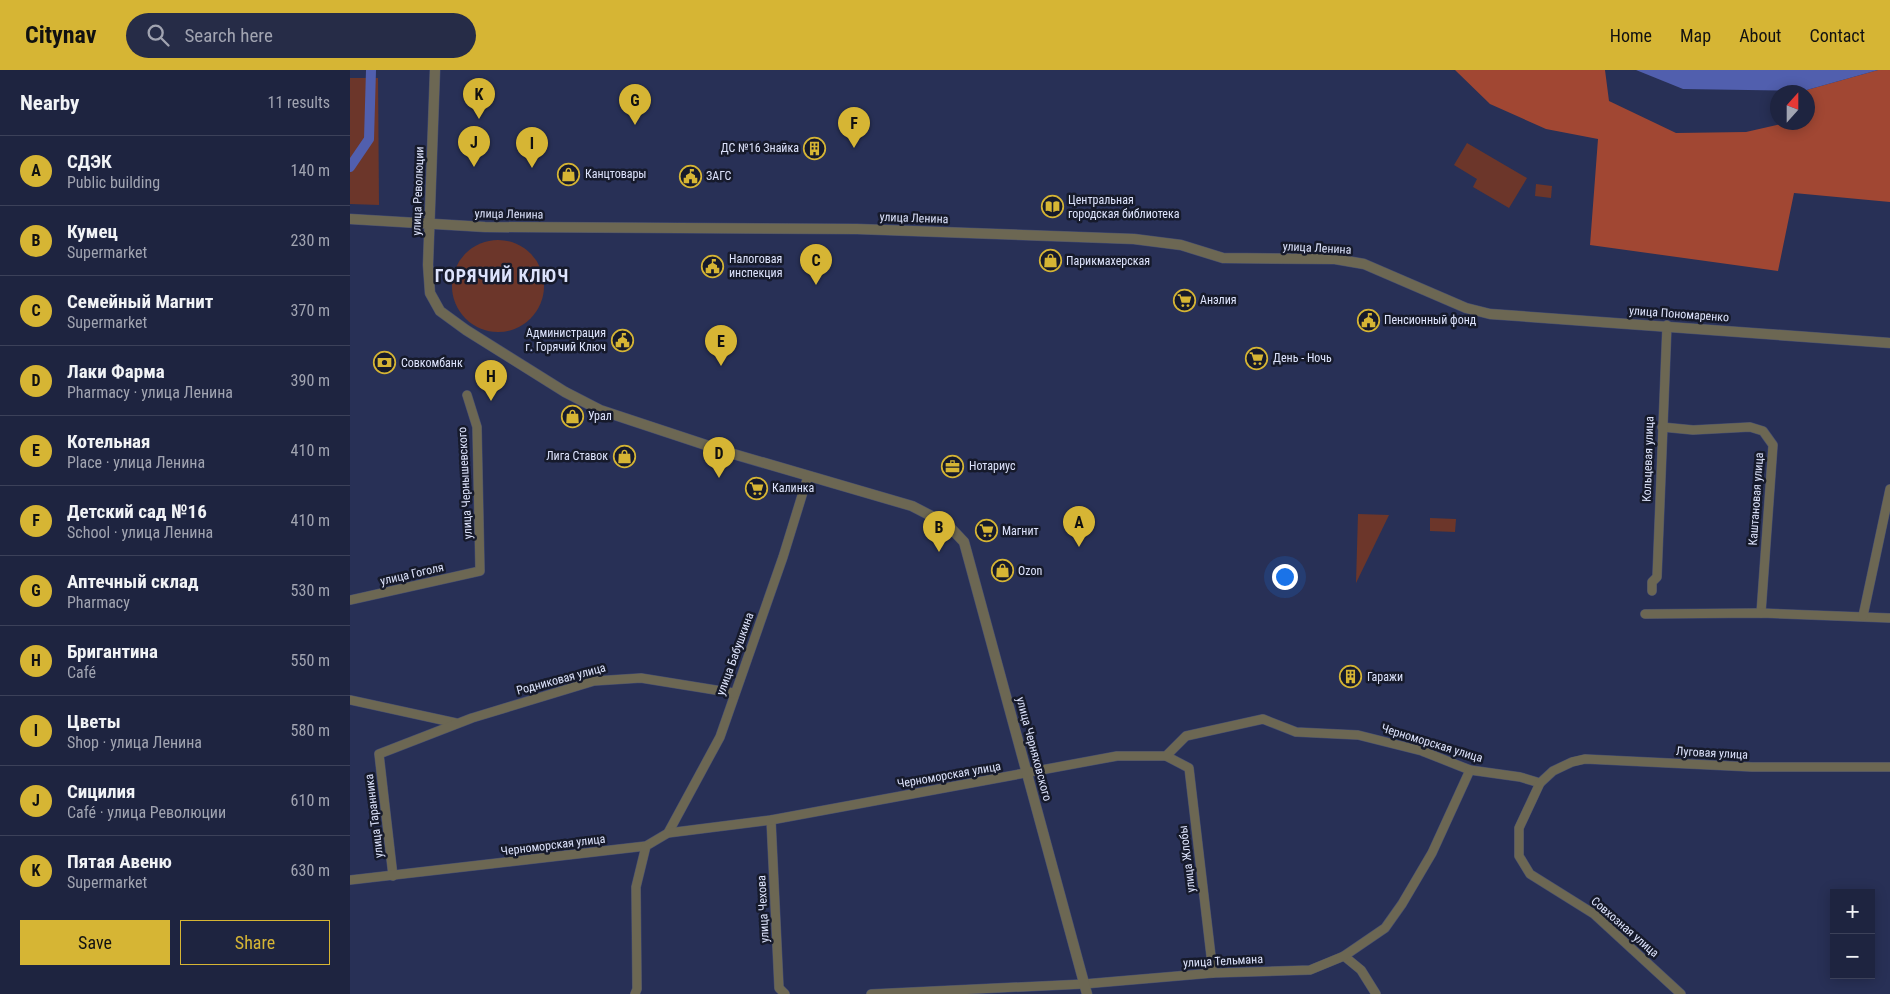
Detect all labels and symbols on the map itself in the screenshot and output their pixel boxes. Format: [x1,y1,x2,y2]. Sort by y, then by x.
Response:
pin: K [463,78,495,119]
pin: G [619,84,651,125]
north arrow [1770,85,1815,130]
pin: F [838,107,870,148]
pin: J [458,126,490,167]
pin: I [516,127,548,168]
building icon: ДС №16 Знайка [803,136,827,160]
place label: ДС №16 Знайка [721,141,799,155]
street label: улица Революции [409,146,427,236]
shop icon: Канцтовары [557,162,581,186]
public building icon: ЗАГС [678,164,702,188]
place label: Канцтовары [585,167,647,181]
place label: ЗАГС [706,169,732,183]
place label: Центральная городская библиотека [1068,193,1180,221]
library icon: Центральная городская библиотека [1040,195,1064,219]
street label: улица Ленина [474,206,544,222]
street label: улица Ленина [879,210,949,226]
street label: улица Ленина [1282,239,1352,257]
pin: C [800,244,832,285]
shop icon: Парикмахерская [1038,249,1062,273]
place label: Налоговая инспекция [729,252,782,280]
public building icon: Налоговая инспекция [701,254,725,278]
place label: Парикмахерская [1066,254,1150,268]
district label: ГОРЯЧИЙ КЛЮЧ [435,265,569,286]
supermarket icon: Анэлия [1172,288,1196,312]
place label: Анэлия [1200,293,1237,307]
street label: улица Пономаренко [1629,304,1729,324]
public building icon: Пенсионный фонд [1356,308,1380,332]
place label: Пенсионный фонд [1384,313,1477,327]
pin: E [705,325,737,366]
place label: Администрация г. Горячий Ключ [525,326,606,354]
public building icon: Администрация г. Горячий Ключ [610,328,634,352]
supermarket icon: День - Ночь [1245,346,1269,370]
bank icon: Совкомбанк [373,351,397,375]
place label: День - Ночь [1273,351,1332,365]
place label: Совкомбанк [401,356,463,370]
pin: H [475,360,507,401]
shop icon: Урал [560,404,584,428]
place label: Урал [588,409,612,423]
street label: Кольцевая улица [1640,416,1656,502]
street label: улица Чернышевского [455,426,475,540]
pin: D [703,437,735,478]
shop icon: Лига Ставок [612,444,636,468]
place label: Лига Ставок [546,449,608,463]
street label: Каштановая улица [1746,452,1766,546]
office icon: Нотариус [941,454,965,478]
place label: Нотариус [969,459,1016,473]
supermarket icon: Калинка [744,476,768,500]
place label: Калинка [772,481,815,495]
pin: A [1063,506,1095,547]
pin: B [923,511,955,552]
supermarket icon: Магнит [974,519,998,543]
place label: Магнит [1002,524,1039,538]
shop icon: Ozon [990,559,1014,583]
street label: улица Гоголя [379,560,445,588]
place label: Ozon [1018,564,1042,578]
your location [1272,564,1298,590]
street label: улица Бабушкина [714,610,757,697]
street label: Родниковая улица [515,660,607,698]
building icon: Гаражи [1339,665,1363,689]
place label: Гаражи [1367,670,1403,684]
street label: улица Черняховского [1013,695,1055,803]
street label: Черноморская улица [1380,721,1485,765]
street label: Луговая улица [1676,744,1749,762]
street label: Черноморская улица [896,759,1002,791]
street label: улица Таранника [362,773,386,859]
street label: улица Жлобы [1176,825,1198,893]
street label: Черноморская улица [500,832,606,858]
street label: улица Чехова [754,875,772,943]
street label: Совхозная улица [1588,894,1662,960]
street label: улица Тельмана [1183,952,1264,970]

